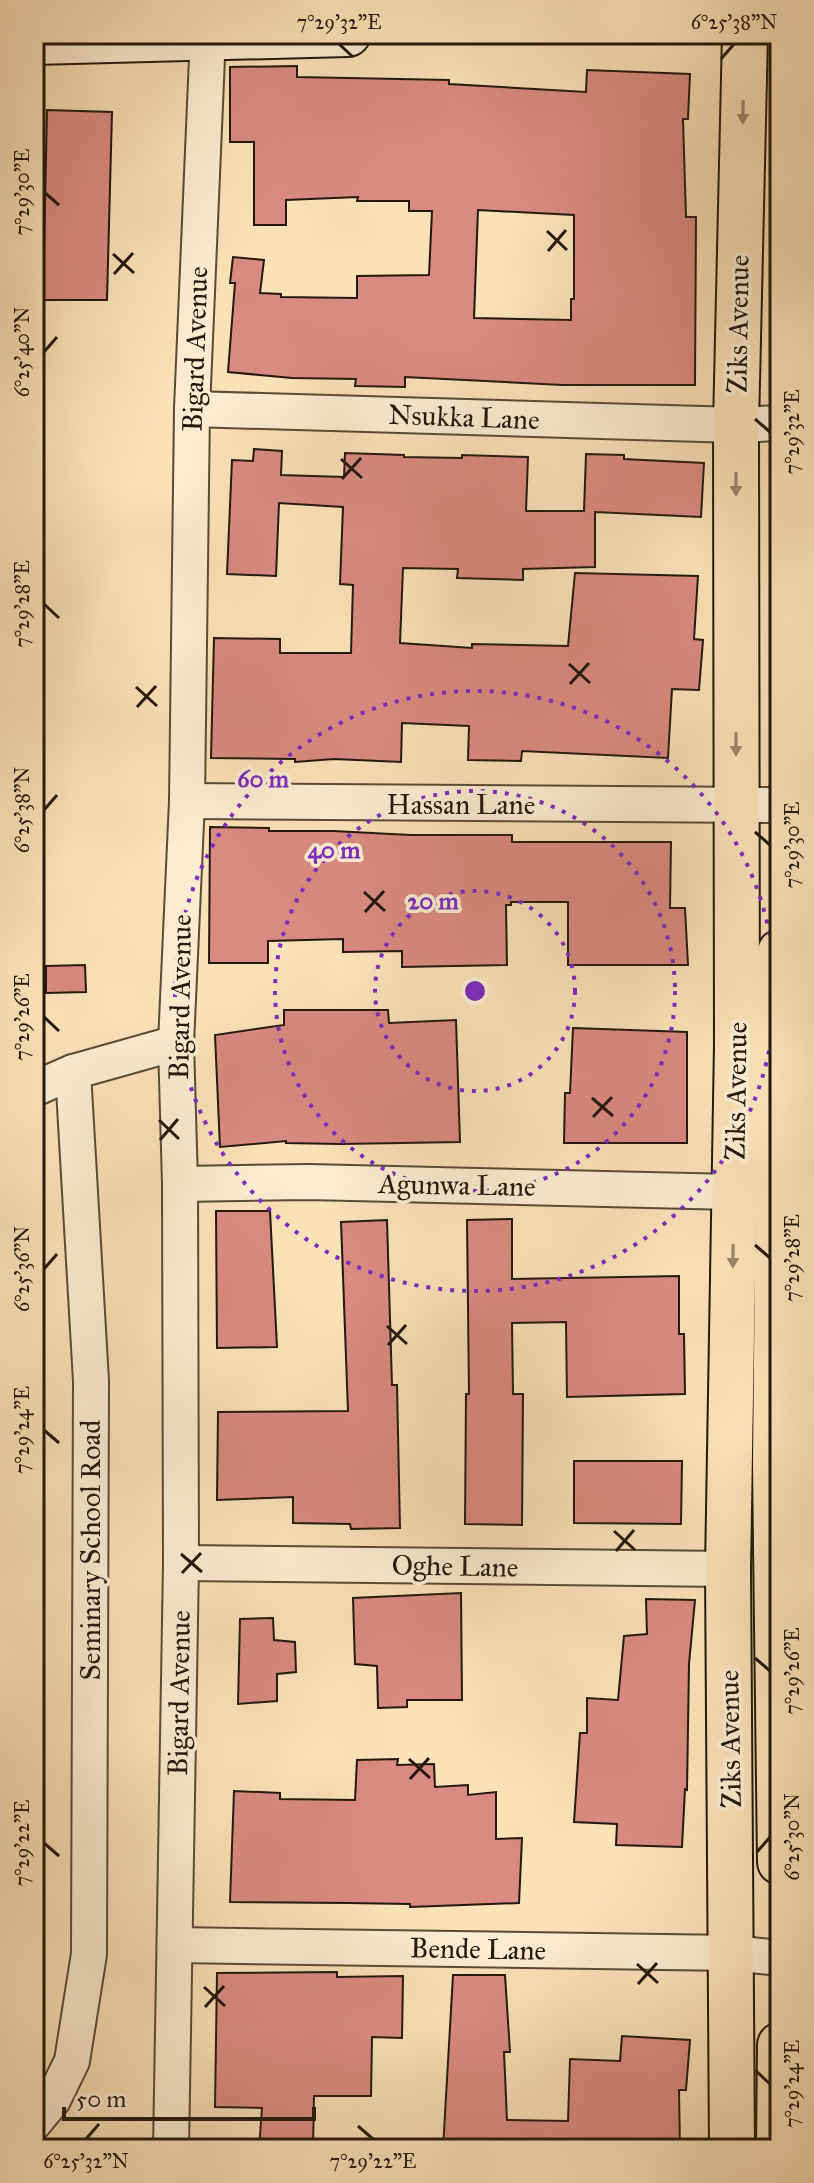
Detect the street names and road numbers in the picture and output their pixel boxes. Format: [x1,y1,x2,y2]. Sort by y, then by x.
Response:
street label: Ziks Avenue [719,254,757,394]
street label: Bigard Avenue [175,266,215,432]
street label: Nsukka Lane [388,397,540,437]
street label: Hassan Lane [387,787,535,822]
street label: Bigard Avenue [161,914,199,1080]
street label: Ziks Avenue [717,1021,755,1161]
street label: Agunwa Lane [377,1166,536,1204]
street label: Seminary School Road [73,1420,108,1680]
street label: Oghe Lane [391,1547,519,1585]
street label: Bigard Avenue [160,1610,198,1776]
street label: Ziks Avenue [711,1669,749,1809]
street label: Bende Lane [410,1930,546,1968]

